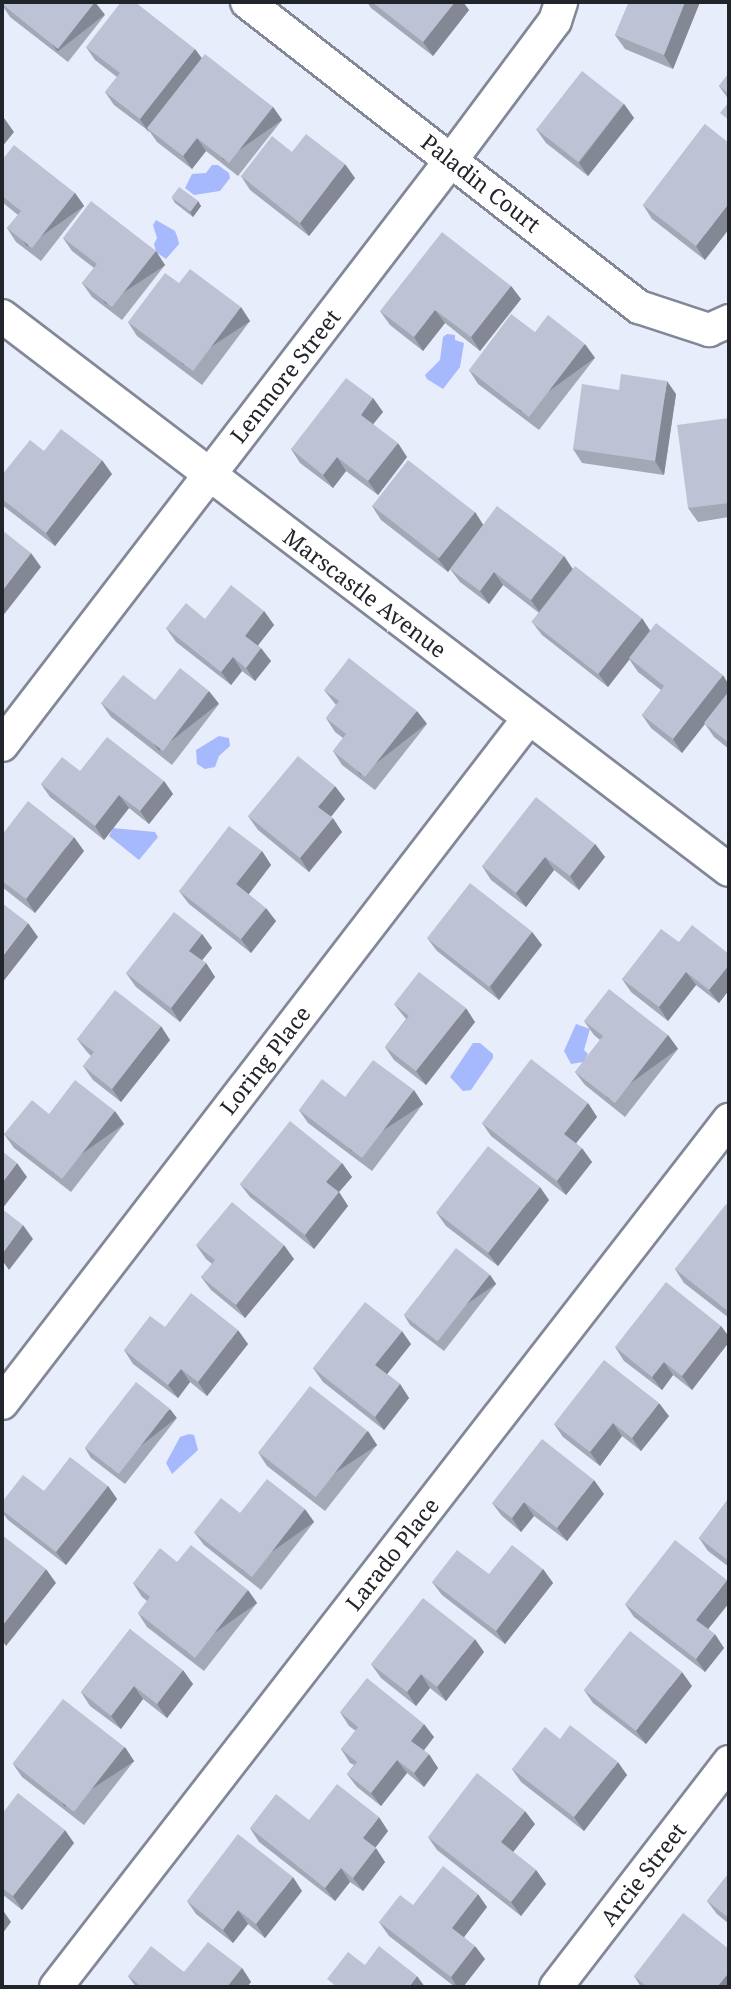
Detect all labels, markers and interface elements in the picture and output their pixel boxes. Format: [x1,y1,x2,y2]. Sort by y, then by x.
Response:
street label: Paladin Court [416,128,546,238]
street label: Lenmore Street [225,304,345,448]
street label: Marscastle Avenue [278,523,452,663]
street label: Loring Place [214,1000,316,1120]
street label: Larado Place [340,1493,444,1615]
street label: Arcie Street [595,1818,691,1930]

